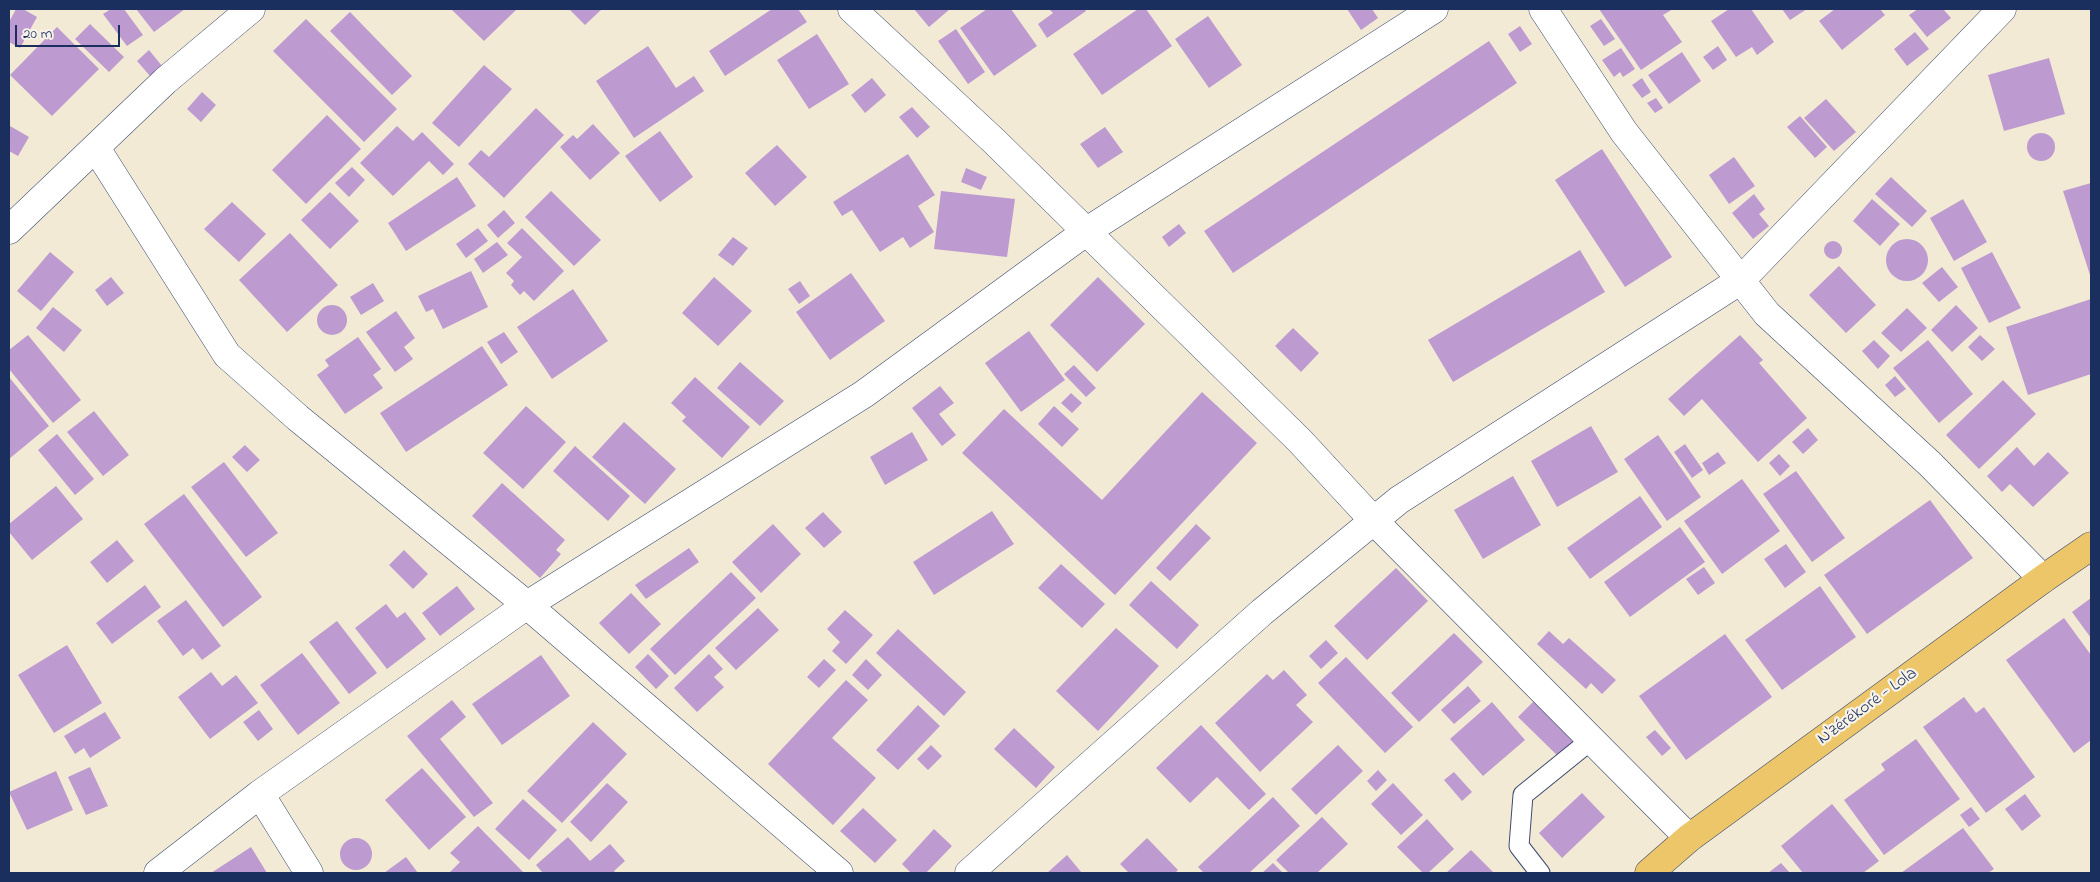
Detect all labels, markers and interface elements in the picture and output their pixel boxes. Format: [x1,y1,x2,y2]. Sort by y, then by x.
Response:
scale bar [18,15,122,47]
text: 20 m [23,23,52,45]
street label: N'zérékoré - Lola [1814,664,1922,750]

